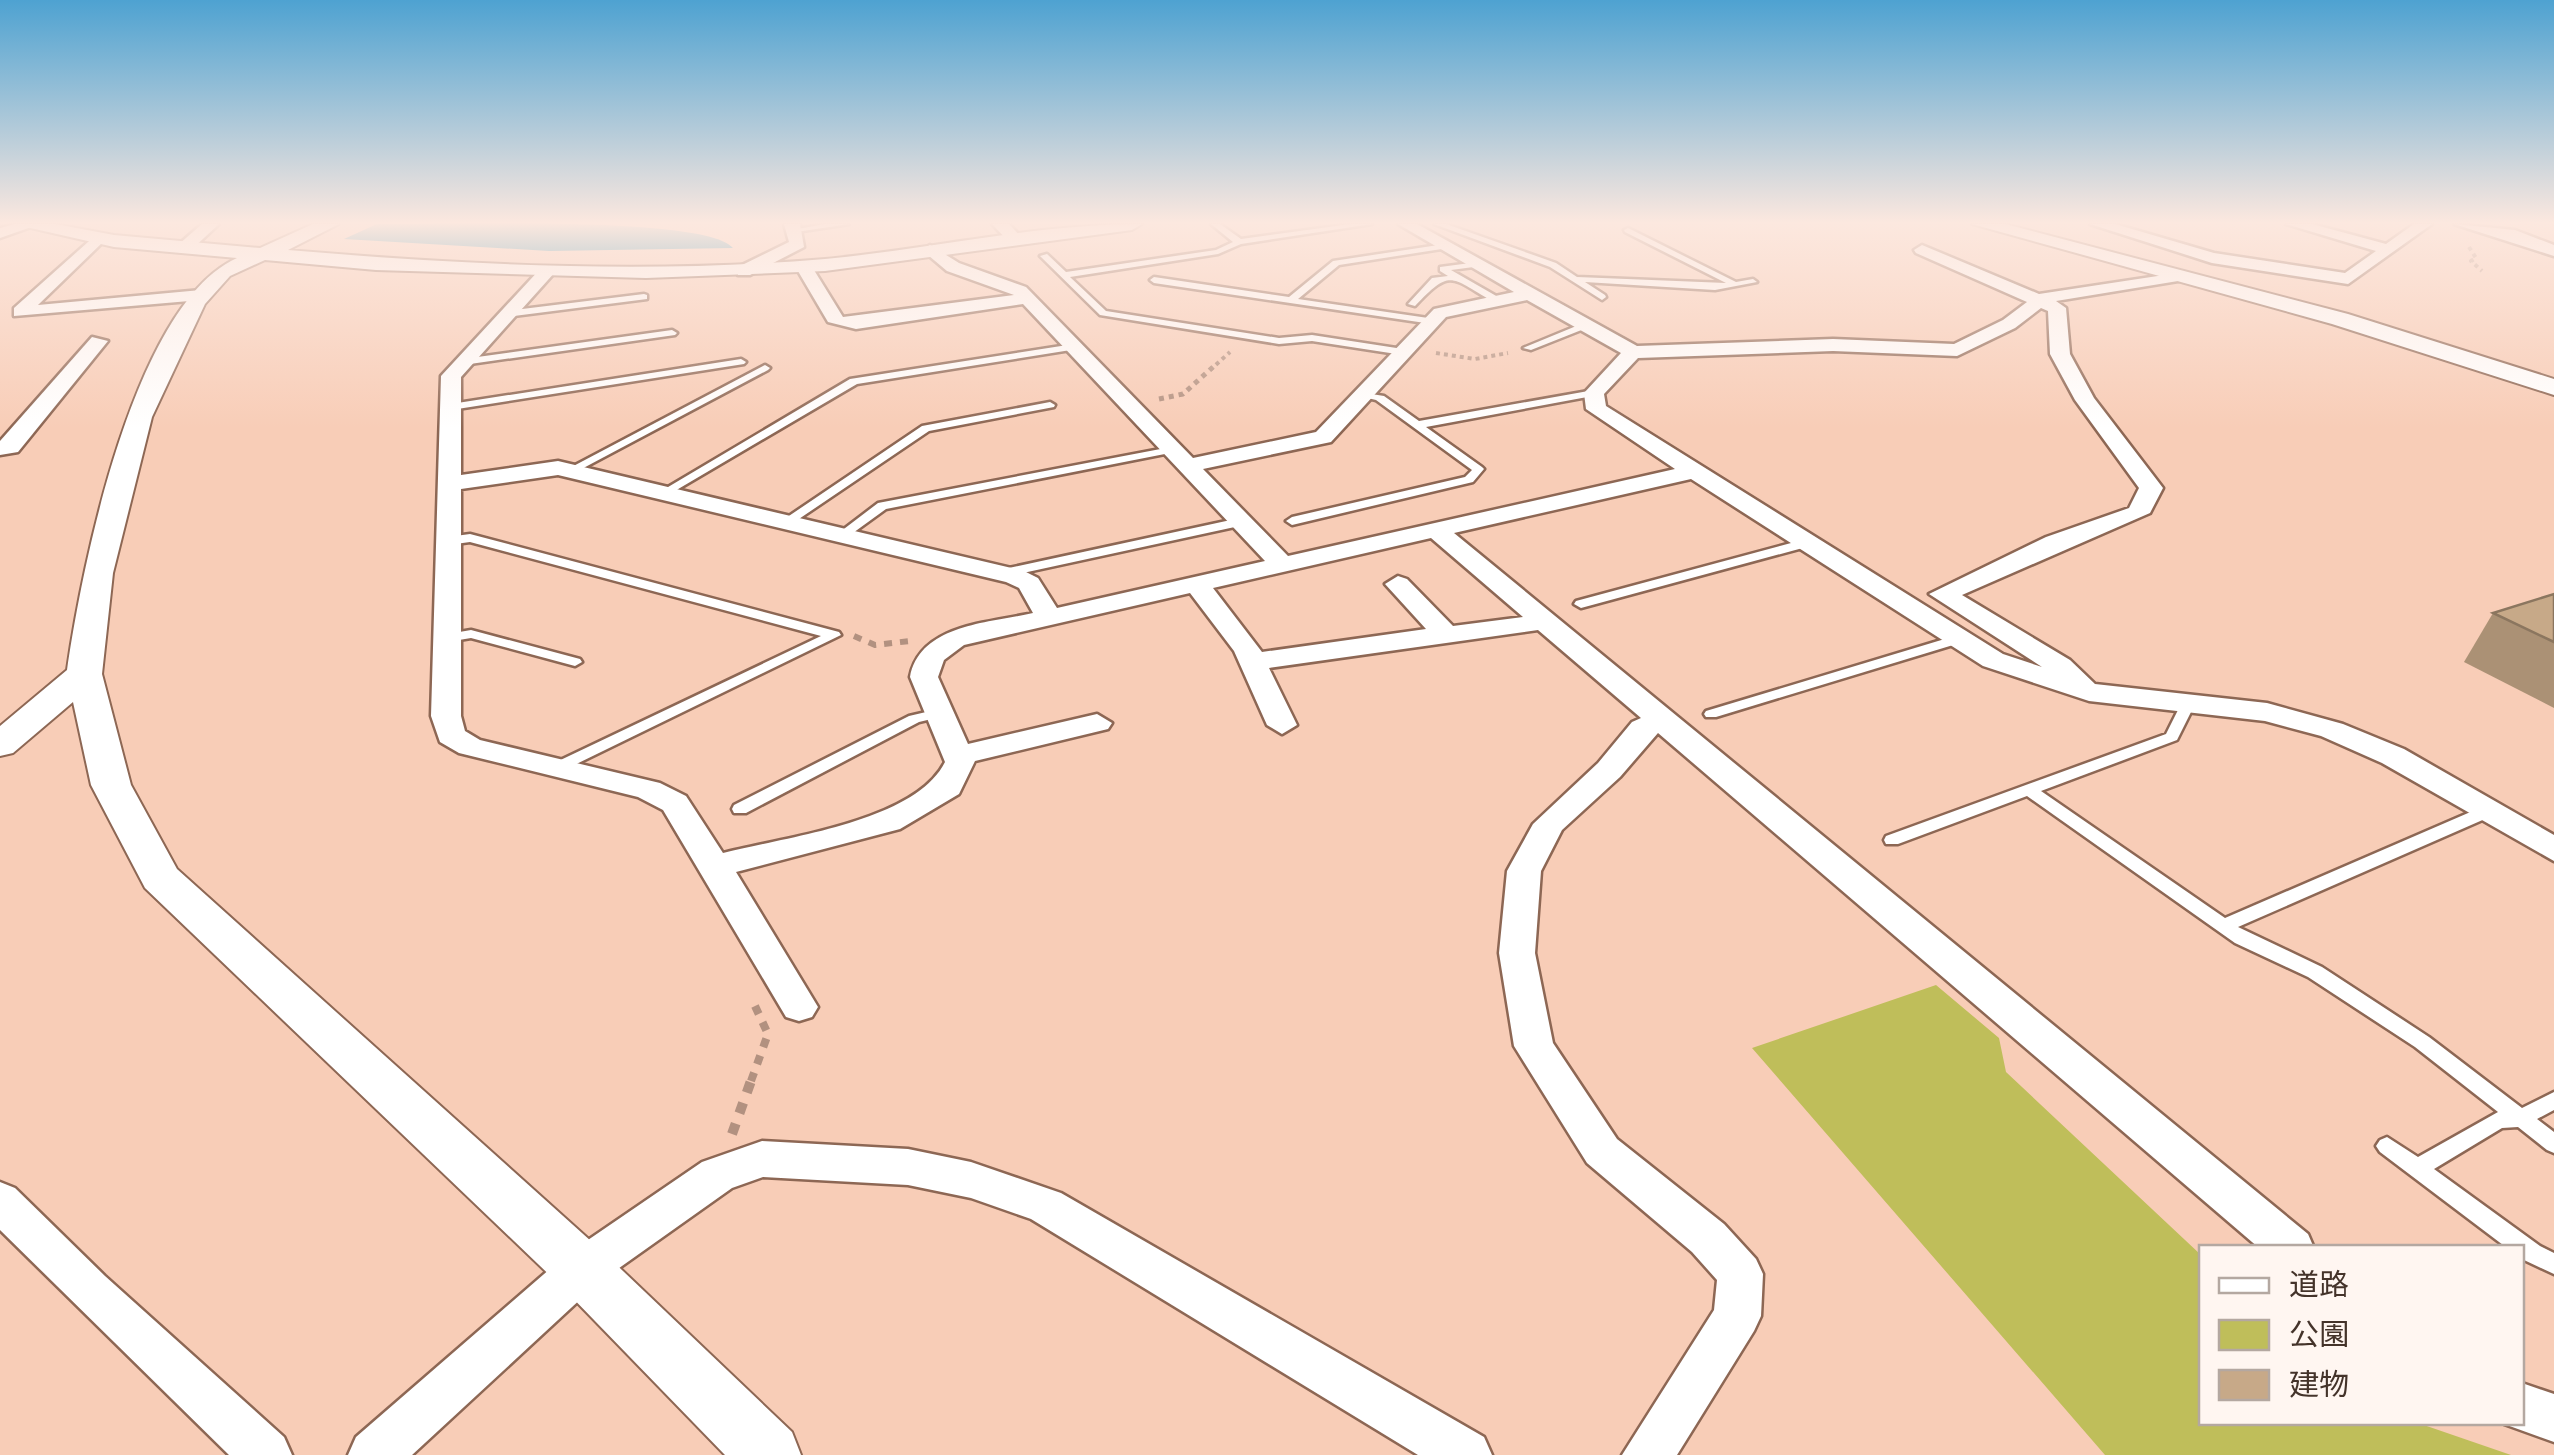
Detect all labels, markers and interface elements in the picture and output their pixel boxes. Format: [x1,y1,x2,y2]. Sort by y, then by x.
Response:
legend [2199,1245,2524,1425]
text: 道路 [2289,1266,2349,1302]
text: 公園 [2289,1316,2349,1352]
text: 建物 [2289,1366,2349,1402]

